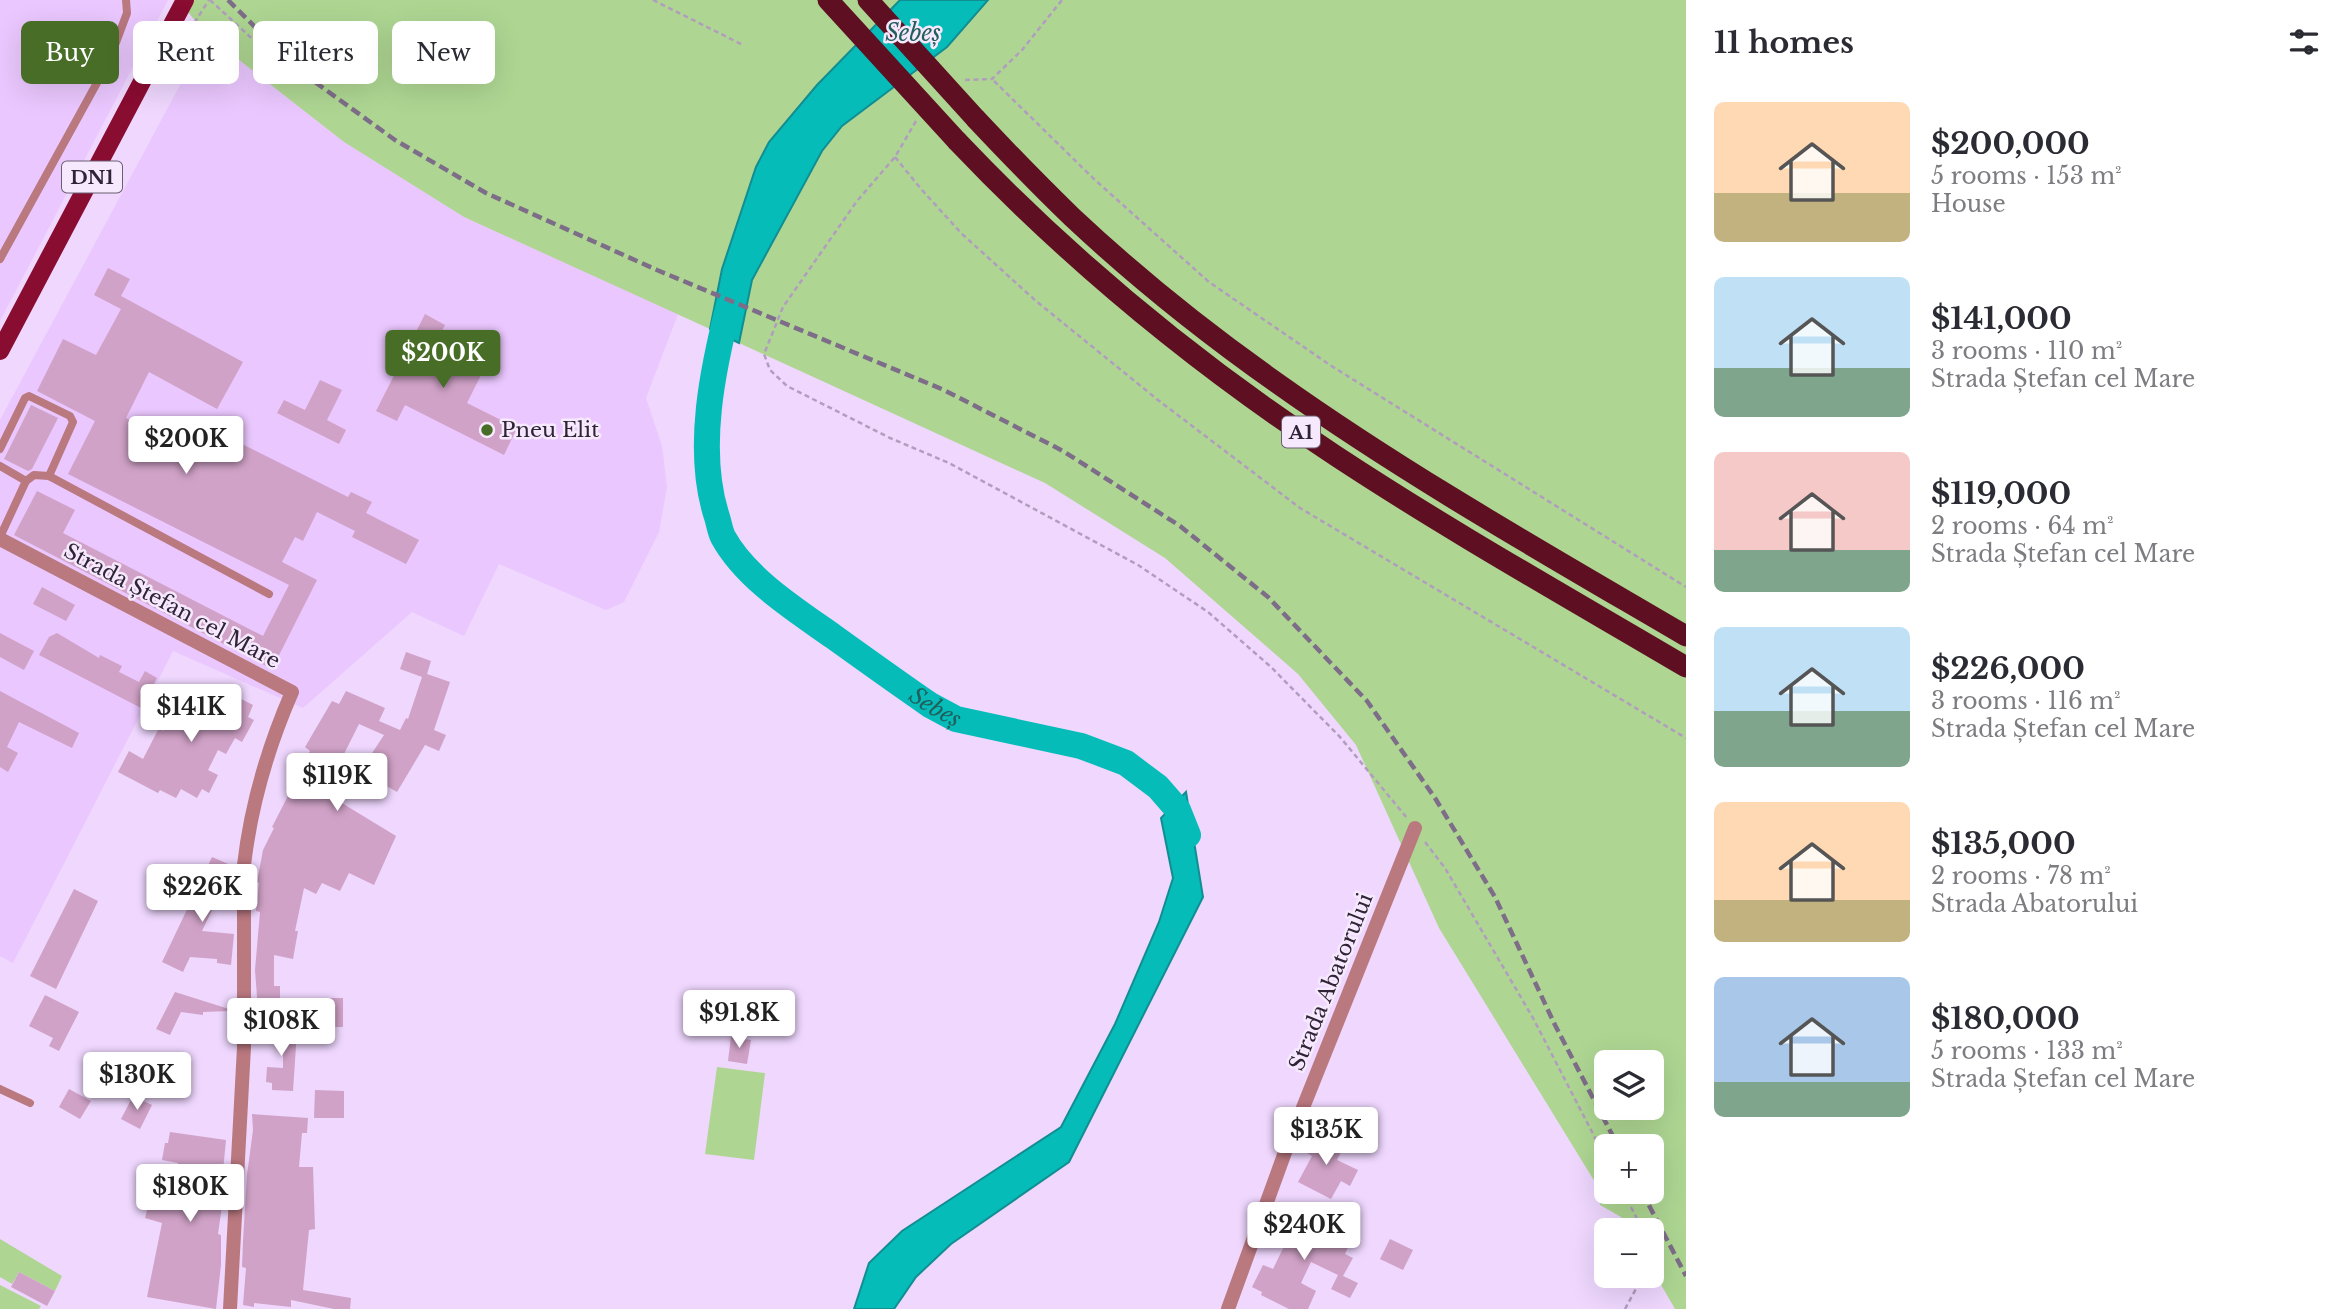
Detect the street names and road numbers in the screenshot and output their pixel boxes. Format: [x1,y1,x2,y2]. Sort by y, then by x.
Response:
road number: DN1 [62,162,122,192]
road number: A1 [1282,416,1320,448]
street label: Strada Ștefan cel Mare [59,538,285,674]
street label: Strada Abatorului [1284,889,1378,1075]

